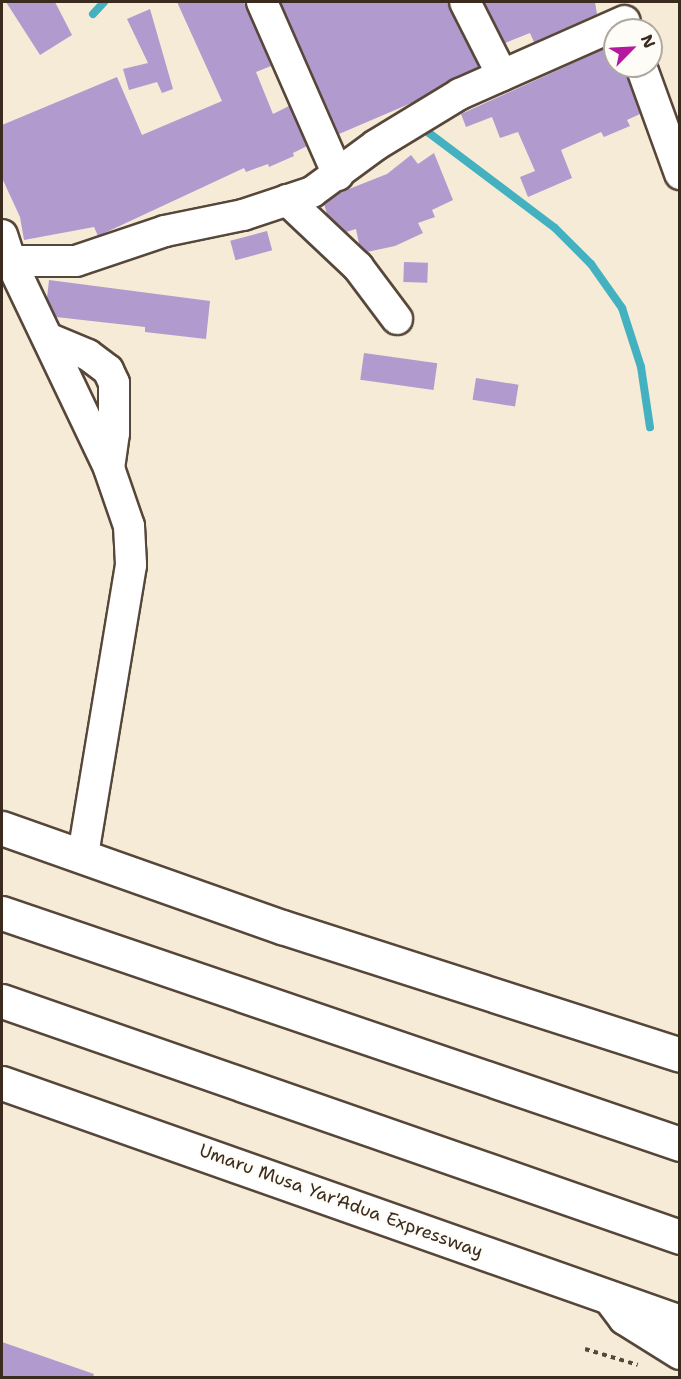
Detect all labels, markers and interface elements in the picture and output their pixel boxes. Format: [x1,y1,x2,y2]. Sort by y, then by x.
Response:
north arrow [603,18,663,78]
text: N [636,31,660,51]
street label: Umaru Musa Yar'Adua Expressway [196,1139,486,1263]

